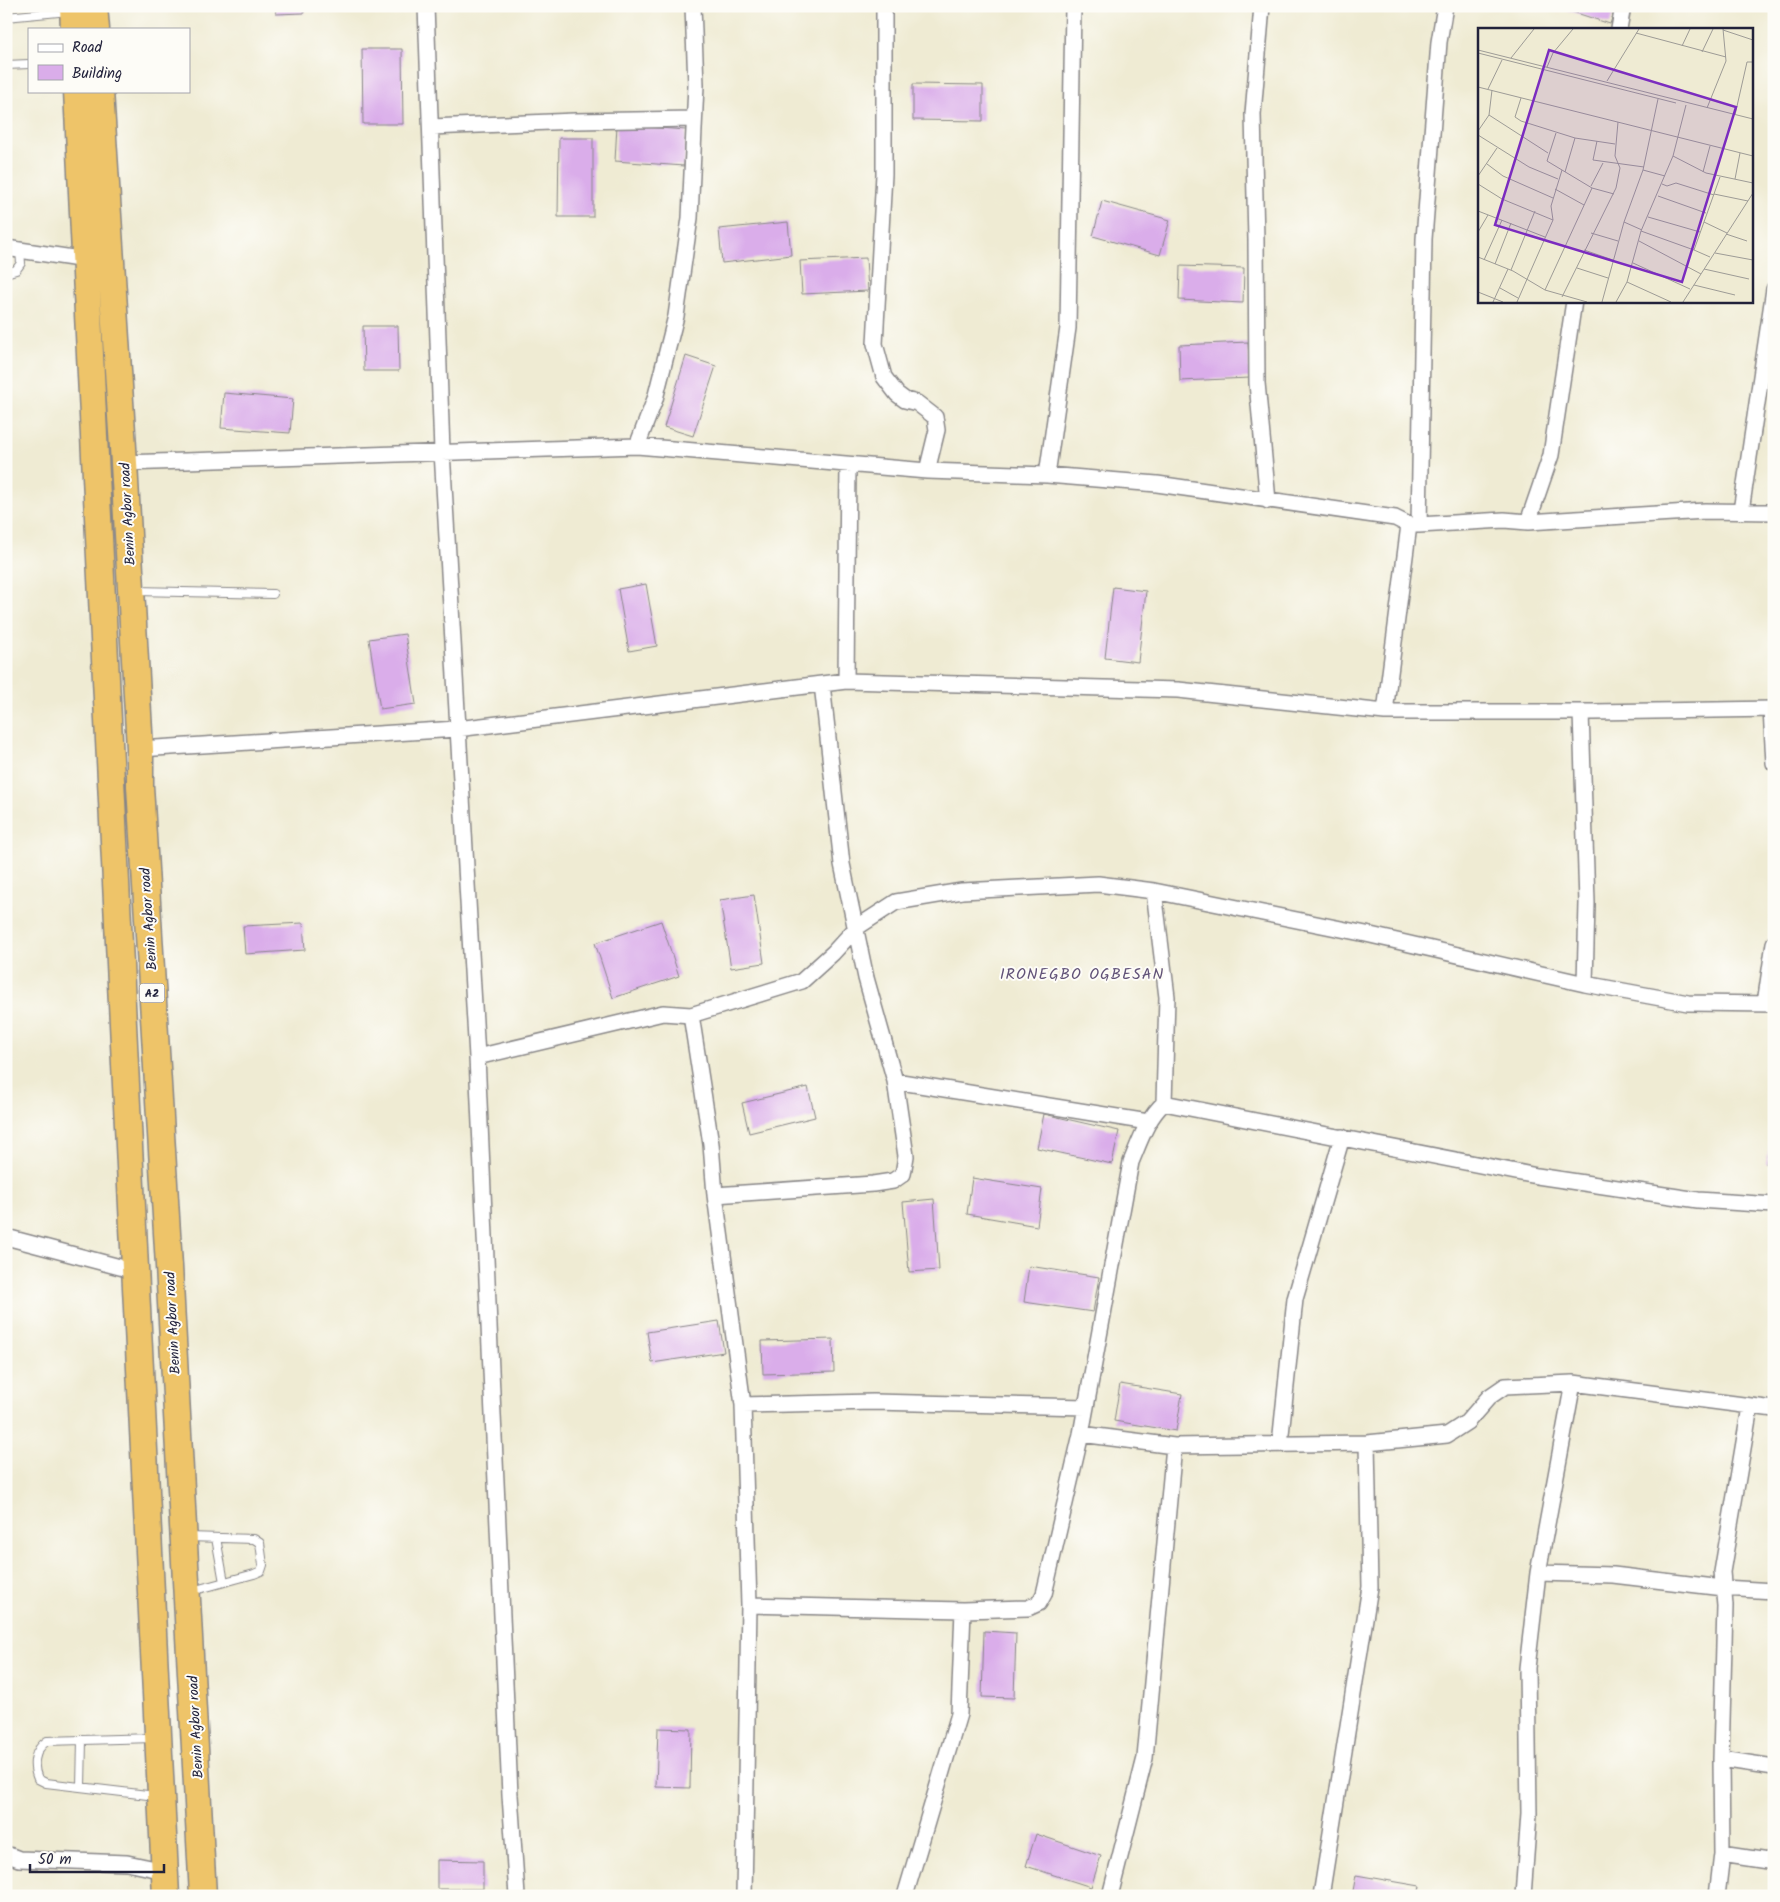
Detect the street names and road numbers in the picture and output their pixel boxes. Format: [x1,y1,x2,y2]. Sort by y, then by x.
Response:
street label: Benin Agbor road [114,461,142,566]
street label: Benin Agbor road [134,866,164,971]
road number: A2 [140,984,164,1002]
street label: Benin Agbor road [159,1270,187,1375]
street label: Benin Agbor road [182,1674,210,1779]

